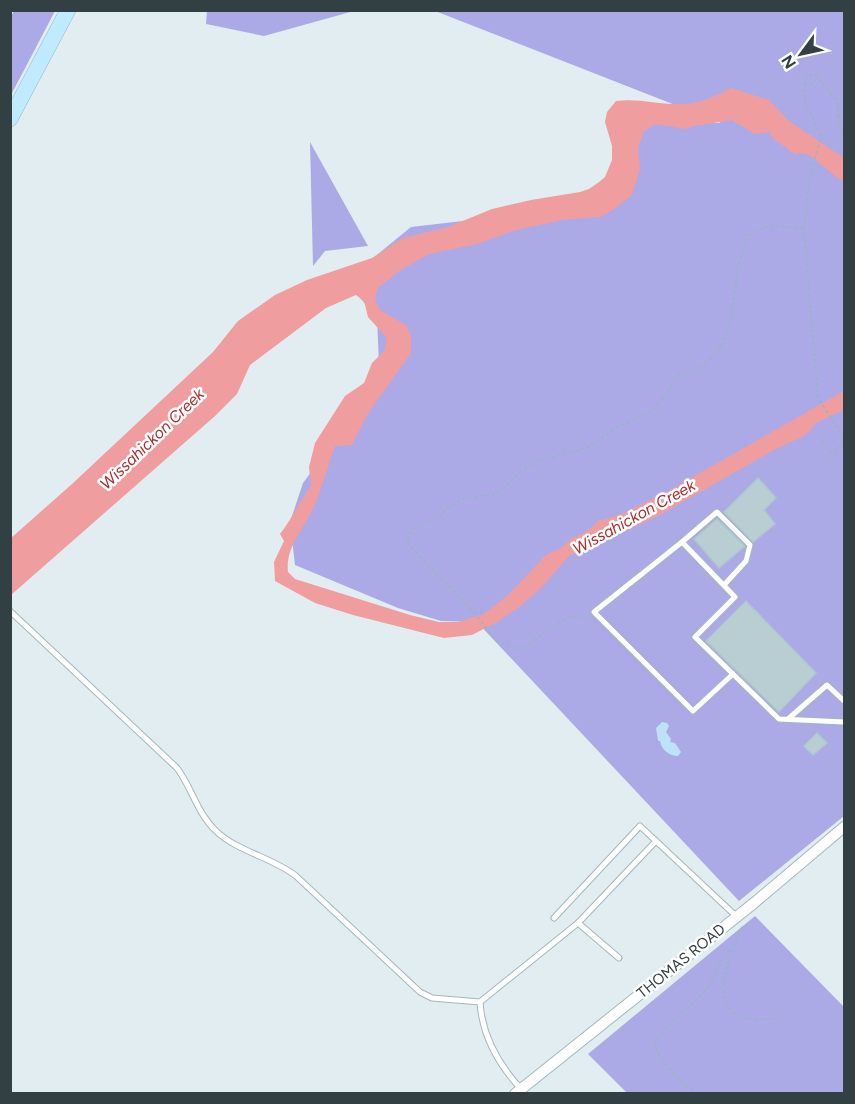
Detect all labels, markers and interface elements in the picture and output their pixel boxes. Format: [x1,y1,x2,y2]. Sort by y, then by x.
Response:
north arrow [771,24,831,84]
text: N [778,52,800,72]
water label: Wissahickon Creek [96,384,209,493]
water label: Wissahickon Creek [570,475,700,558]
street label: THOMAS ROAD [633,920,729,1002]

